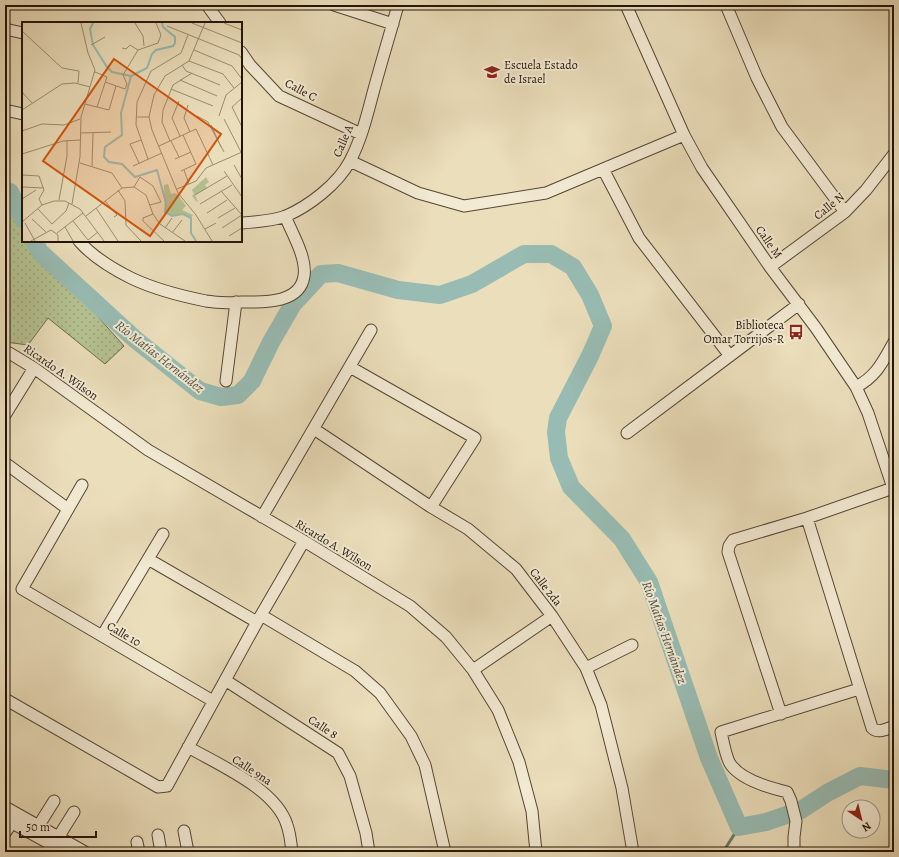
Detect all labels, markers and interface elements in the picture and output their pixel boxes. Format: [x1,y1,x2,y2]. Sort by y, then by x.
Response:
inset map [22,22,242,242]
place label: Escuela Estado de Israel [504,57,578,87]
school or university icon: Escuela Estado de Israel [483,63,501,81]
street label: Calle C [282,75,320,105]
street label: Calle A [329,121,357,160]
street label: Calle N [810,188,848,223]
street label: Calle M [752,222,786,262]
water label: Río Matías Hernández [112,317,208,397]
place label: Biblioteca Omar Torrijos-R [703,317,785,347]
bus stop icon: Biblioteca Omar Torrijos-R [787,323,805,341]
street label: Ricardo A. Wilson [21,340,102,404]
street label: Ricardo A. Wilson [292,516,376,575]
street label: Calle 2da [526,565,566,610]
water label: Río Matías Hernández [638,579,691,686]
street label: Calle 10 [104,618,144,650]
street label: Calle 8 [305,711,341,743]
street label: Calle 9na [229,751,275,789]
north arrow [841,799,881,839]
scale bar [20,813,96,839]
text: N [859,818,874,835]
text: 50 m [26,819,50,835]

